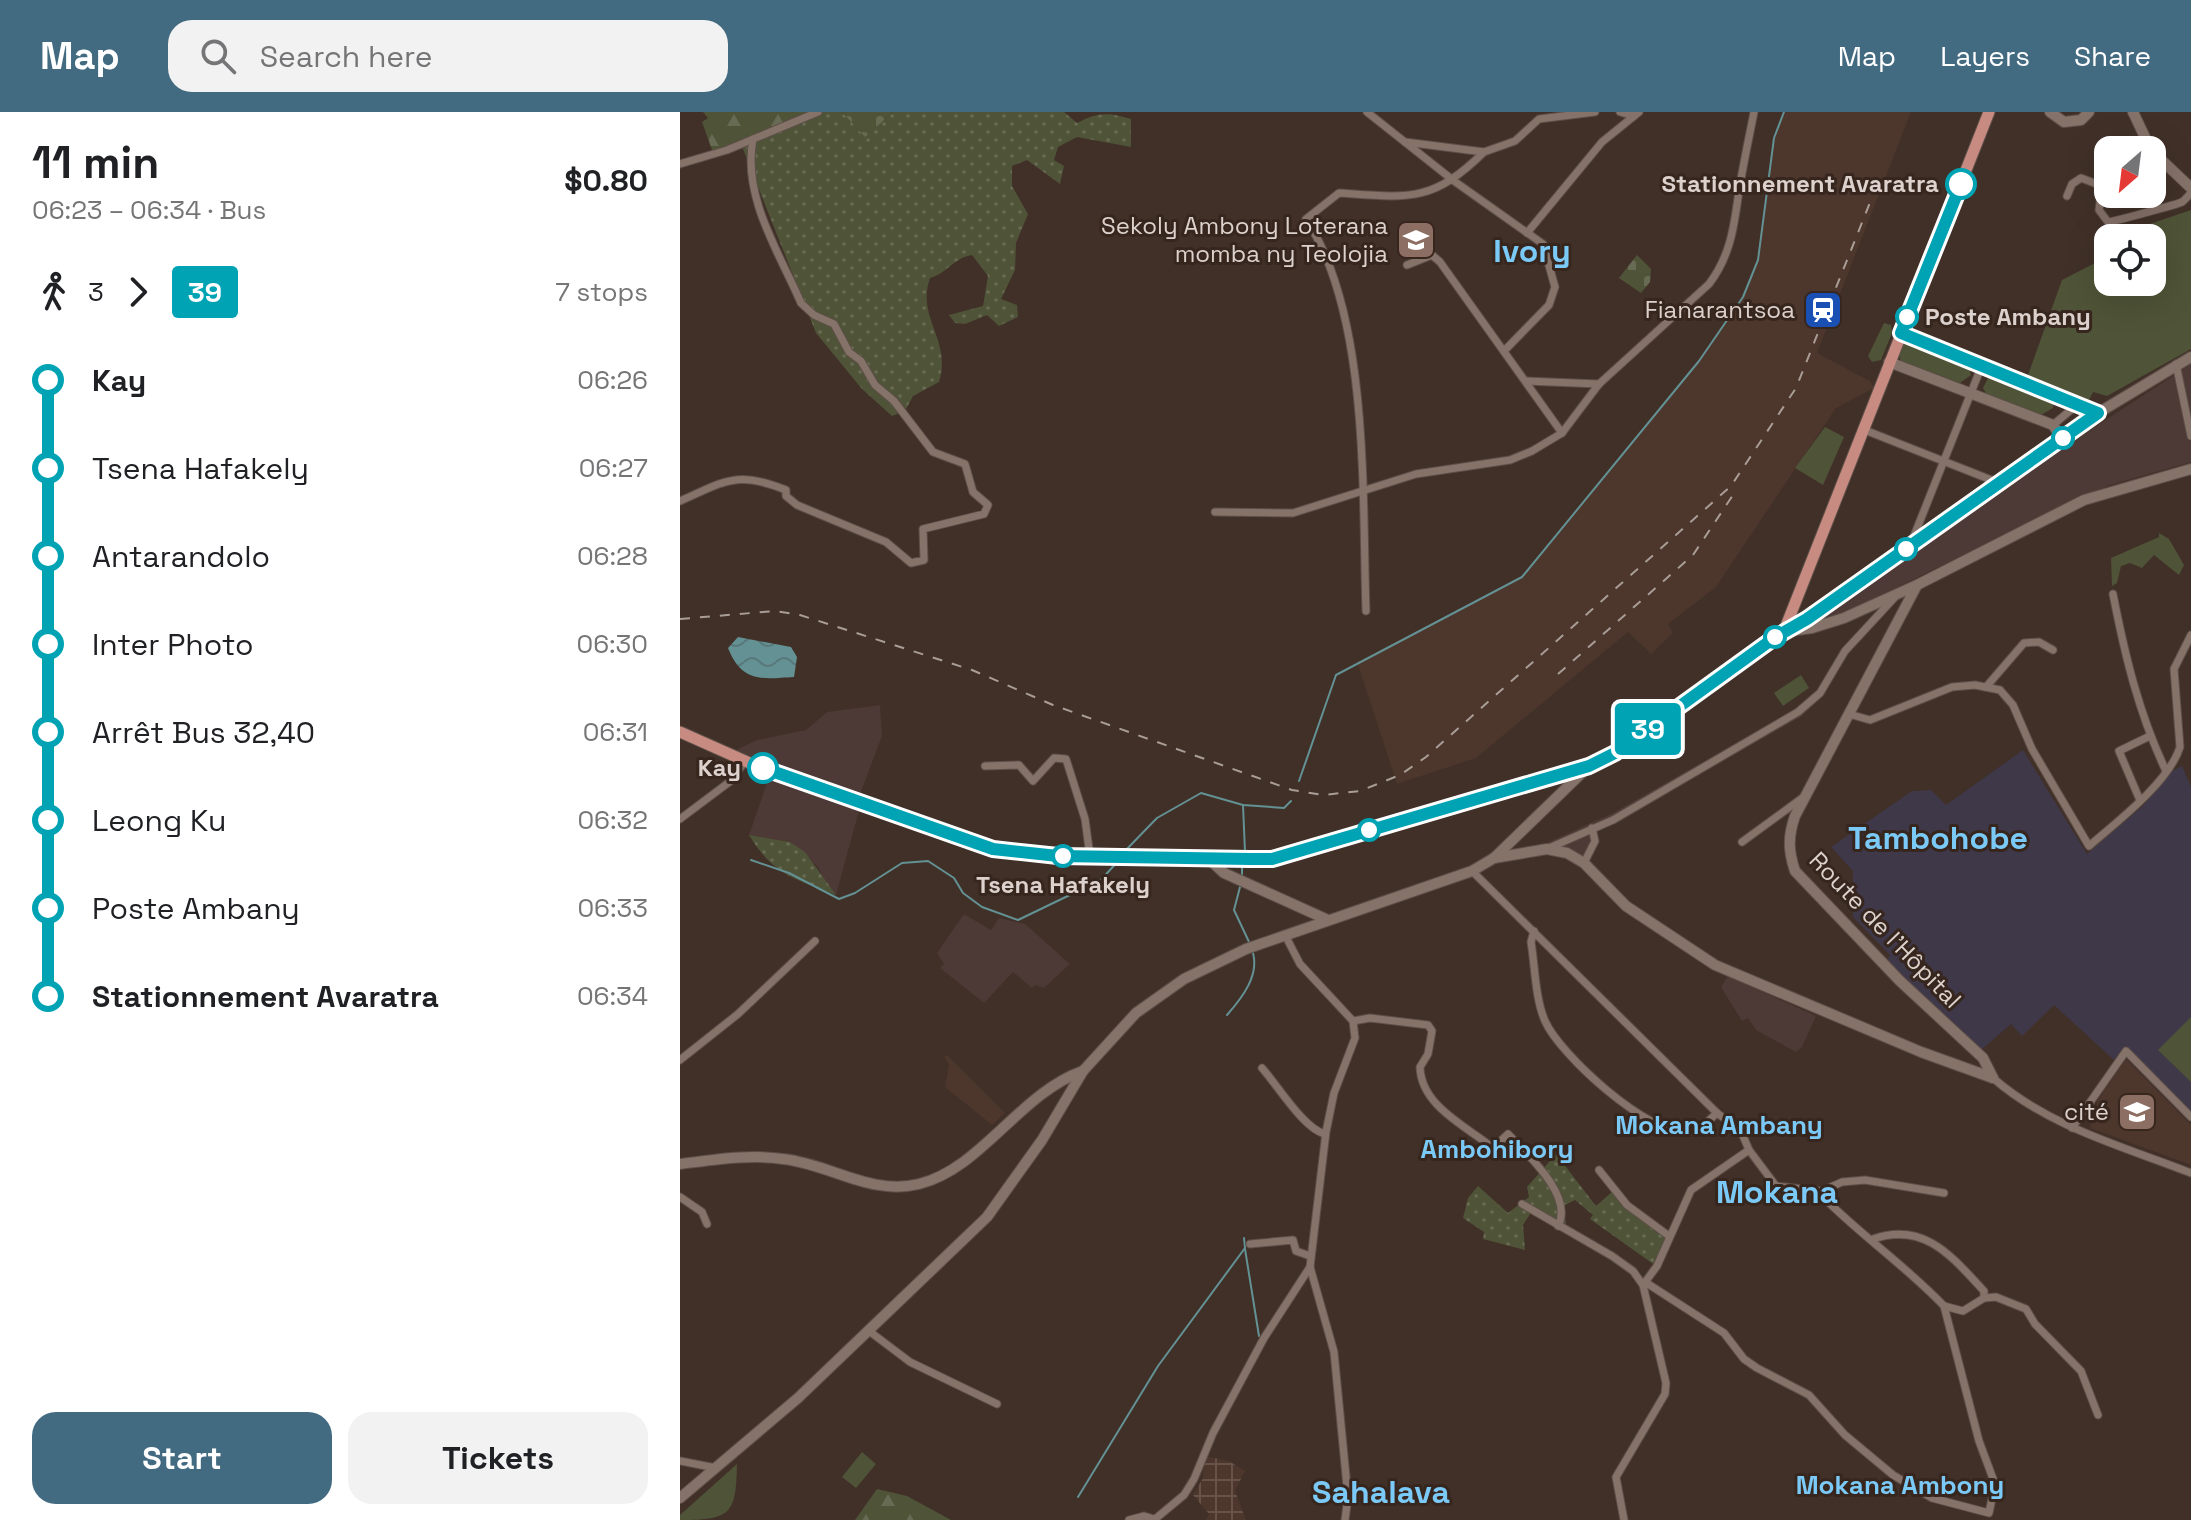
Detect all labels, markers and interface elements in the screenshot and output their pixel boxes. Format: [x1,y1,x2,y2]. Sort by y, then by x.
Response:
search box [168,20,728,92]
text: Map [40,32,120,80]
icon: search [196,34,240,78]
text: Search here [260,37,433,76]
text: Map [1838,38,1896,74]
text: Layers [1940,38,2030,74]
text: Share [2074,38,2151,74]
text: 11 min [32,135,159,191]
north arrow [2094,136,2166,208]
map controls [2094,136,2166,296]
text: $0.80 [564,161,648,200]
place label: Stationnement Avaratra [1662,168,1939,199]
marker: Stationnement Avaratra [1946,169,1976,199]
text: 06:23 – 06:34 · Bus [32,193,266,227]
place label: Sekoly Ambony Loterana momba ny Teolojia [1101,210,1388,269]
school or university icon: Sekoly Ambony Loterana momba ny Teolojia [1395,219,1437,261]
button: locate [2094,224,2166,296]
district label: Ivory [1493,231,1571,271]
icon: walk [32,270,76,314]
icon: forward [116,270,160,314]
text: 39 [188,274,222,310]
text: 3 [88,275,104,309]
text: 7 stops [555,275,648,309]
station icon: Fianarantsoa [1802,289,1844,331]
place label: Fianarantsoa [1645,294,1795,325]
place label: Poste Ambany [1925,301,2091,332]
marker: Poste Ambany [1896,306,1918,328]
text: Kay [92,361,146,400]
text: 06:26 [577,363,648,397]
unlabelled marker [2052,427,2074,449]
text: Tsena Hafakely [92,449,309,488]
text: 06:27 [579,451,648,485]
text: Antarandolo [92,537,270,576]
unlabelled marker [1895,538,1917,560]
text: 06:28 [577,539,648,573]
text: Inter Photo [92,625,254,664]
unlabelled marker [1764,626,1786,648]
text: 06:30 [576,627,648,661]
line badge: 39 [1612,703,1684,755]
text: 39 [1631,711,1665,747]
text: Arrêt Bus 32,40 [92,713,315,752]
text: 06:31 [583,715,648,749]
place label: Kay [698,752,741,783]
marker: Kay [748,753,778,783]
text: Leong Ku [92,801,226,840]
text: 06:32 [577,803,648,837]
district label: Tambohobe [1848,818,2028,858]
unlabelled marker [1358,819,1380,841]
marker: Tsena Hafakely [1052,845,1074,867]
street label: Route de l'Hôpital [1803,845,1968,1014]
place label: Tsena Hafakely [976,869,1150,900]
text: Poste Ambany [92,889,300,928]
text: 06:33 [577,891,648,925]
text: Stationnement Avaratra [92,977,439,1016]
text: 06:34 [577,979,648,1013]
school or university icon: cité [2116,1091,2158,1133]
place label: cité [2064,1096,2109,1127]
district label: Mokana Ambany [1615,1108,1823,1142]
district label: Ambohibory [1421,1132,1573,1166]
district label: Mokana [1716,1172,1838,1212]
button: Start [32,1412,332,1504]
button: Tickets [348,1412,648,1504]
district label: Mokana Ambony [1796,1468,2004,1502]
district label: Sahalava [1312,1472,1450,1512]

